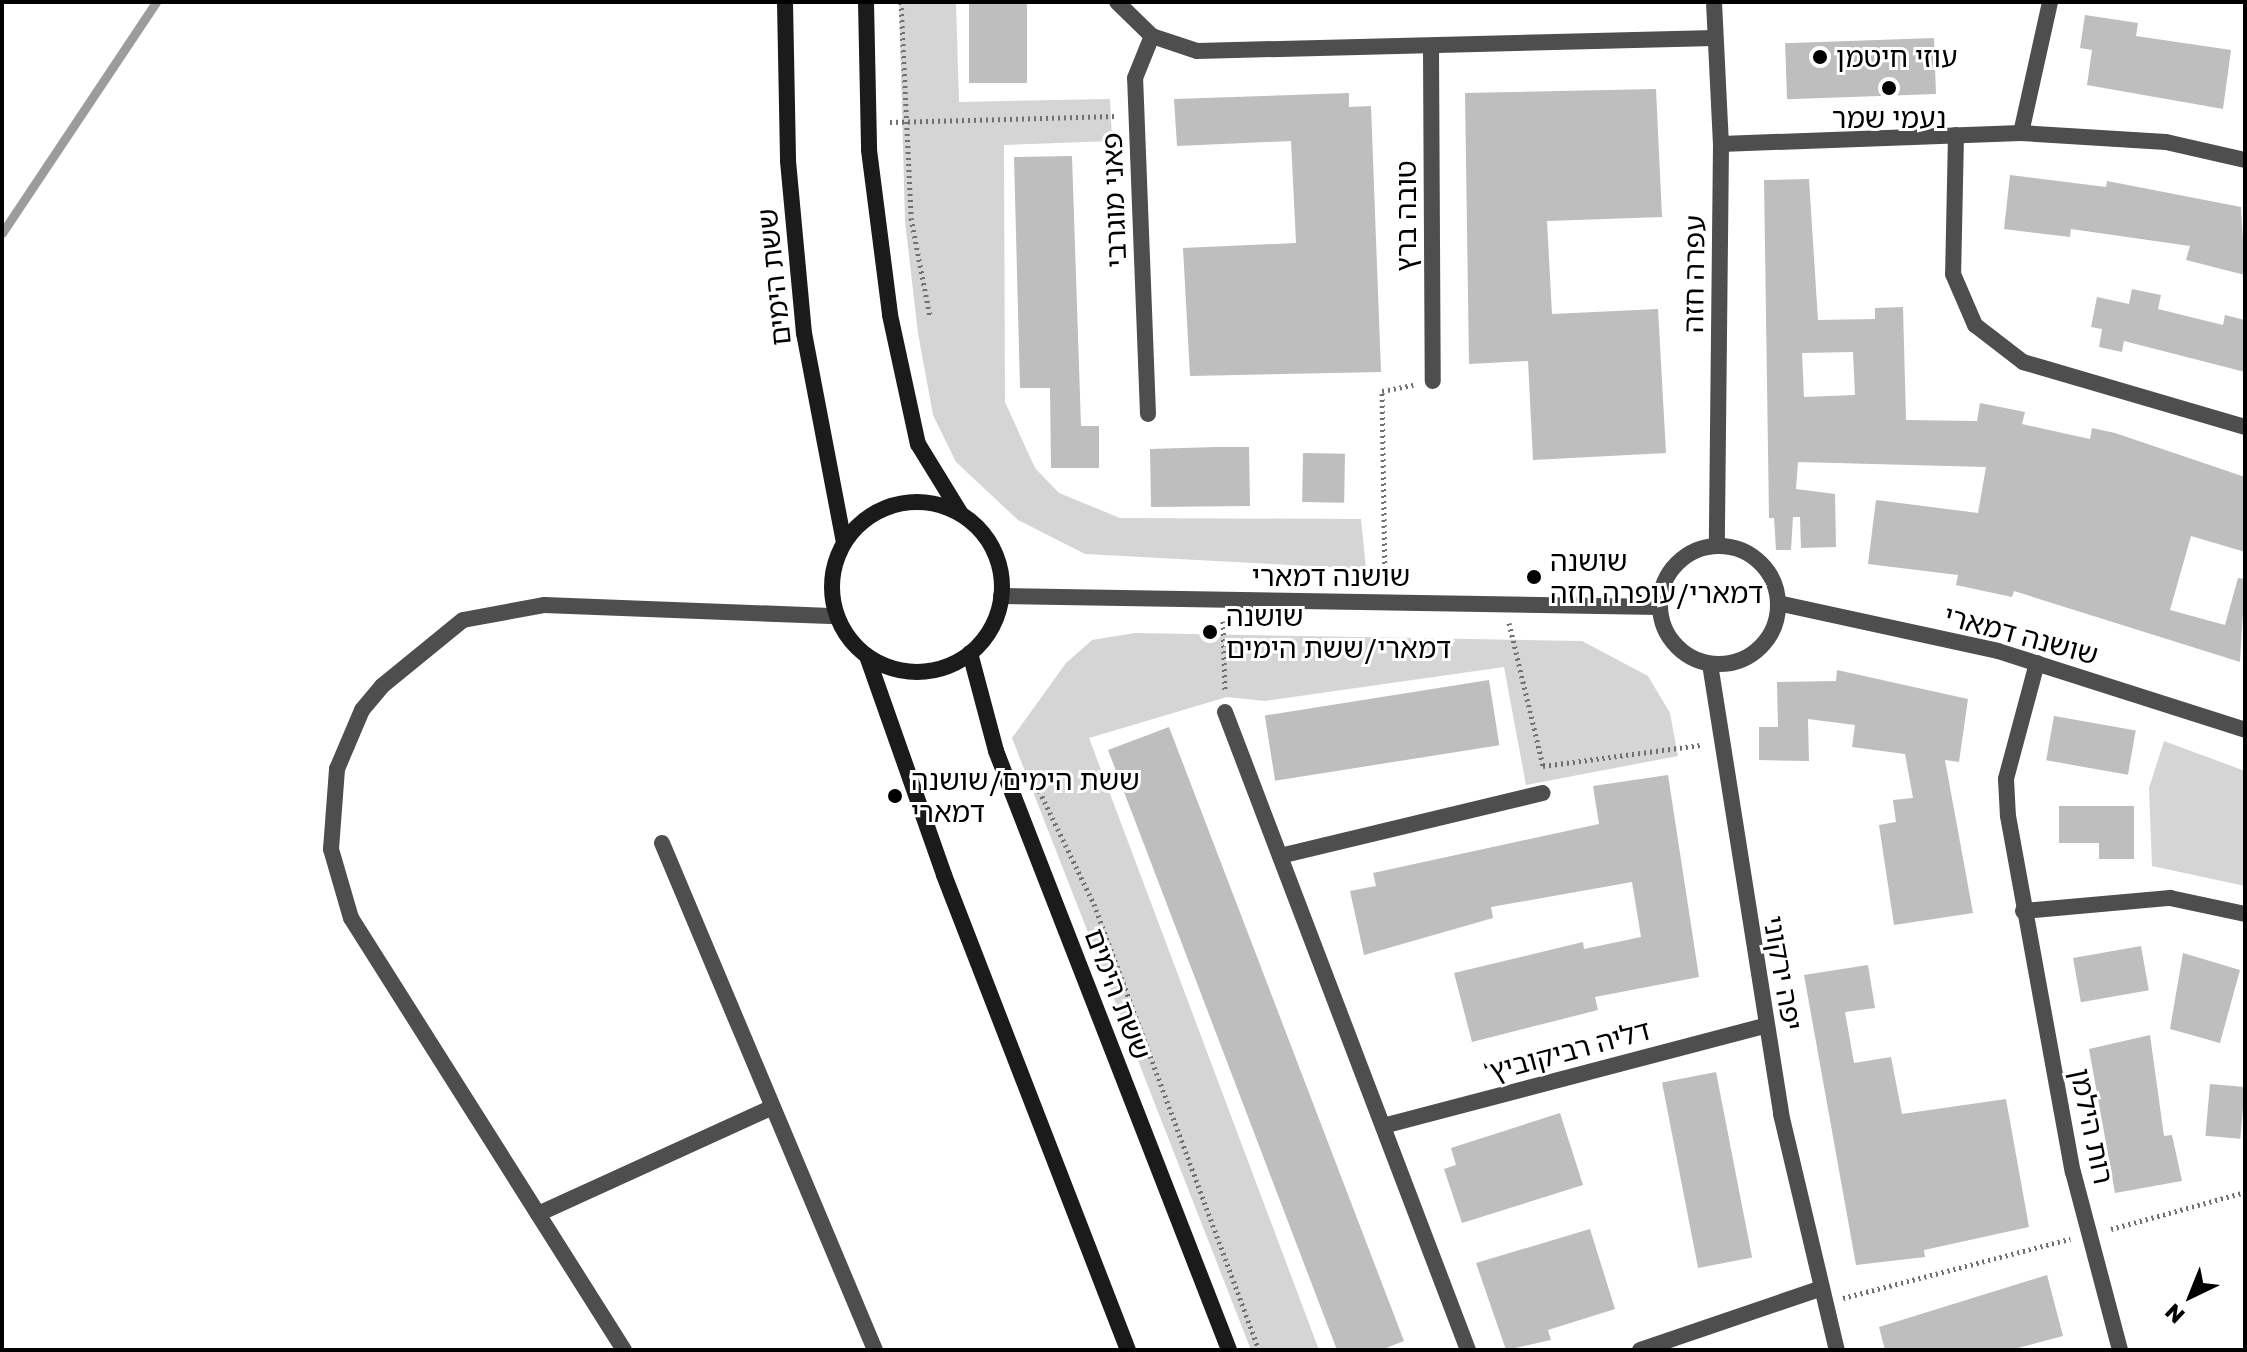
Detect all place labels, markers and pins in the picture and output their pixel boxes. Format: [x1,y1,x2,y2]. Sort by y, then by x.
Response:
place label: עוזי חיטמן [1836,40,1958,74]
marker: עוזי חיטמן [1811,48,1829,66]
marker: נעמי שמר [1880,79,1898,97]
place label: נעמי שמר [1832,101,1946,135]
place label: שושנה דמארי/עופרה חזה [1550,544,1763,610]
marker: שושנה דמארי/עופרה חזה [1525,568,1543,586]
place label: שושנה דמארי/ששת הימים [1226,599,1451,665]
marker: שושנה דמארי/ששת הימים [1201,623,1219,641]
place label: ששת הימים/שושנה דמארי [911,763,1140,829]
marker: ששת הימים/שושנה דמארי [886,787,904,805]

